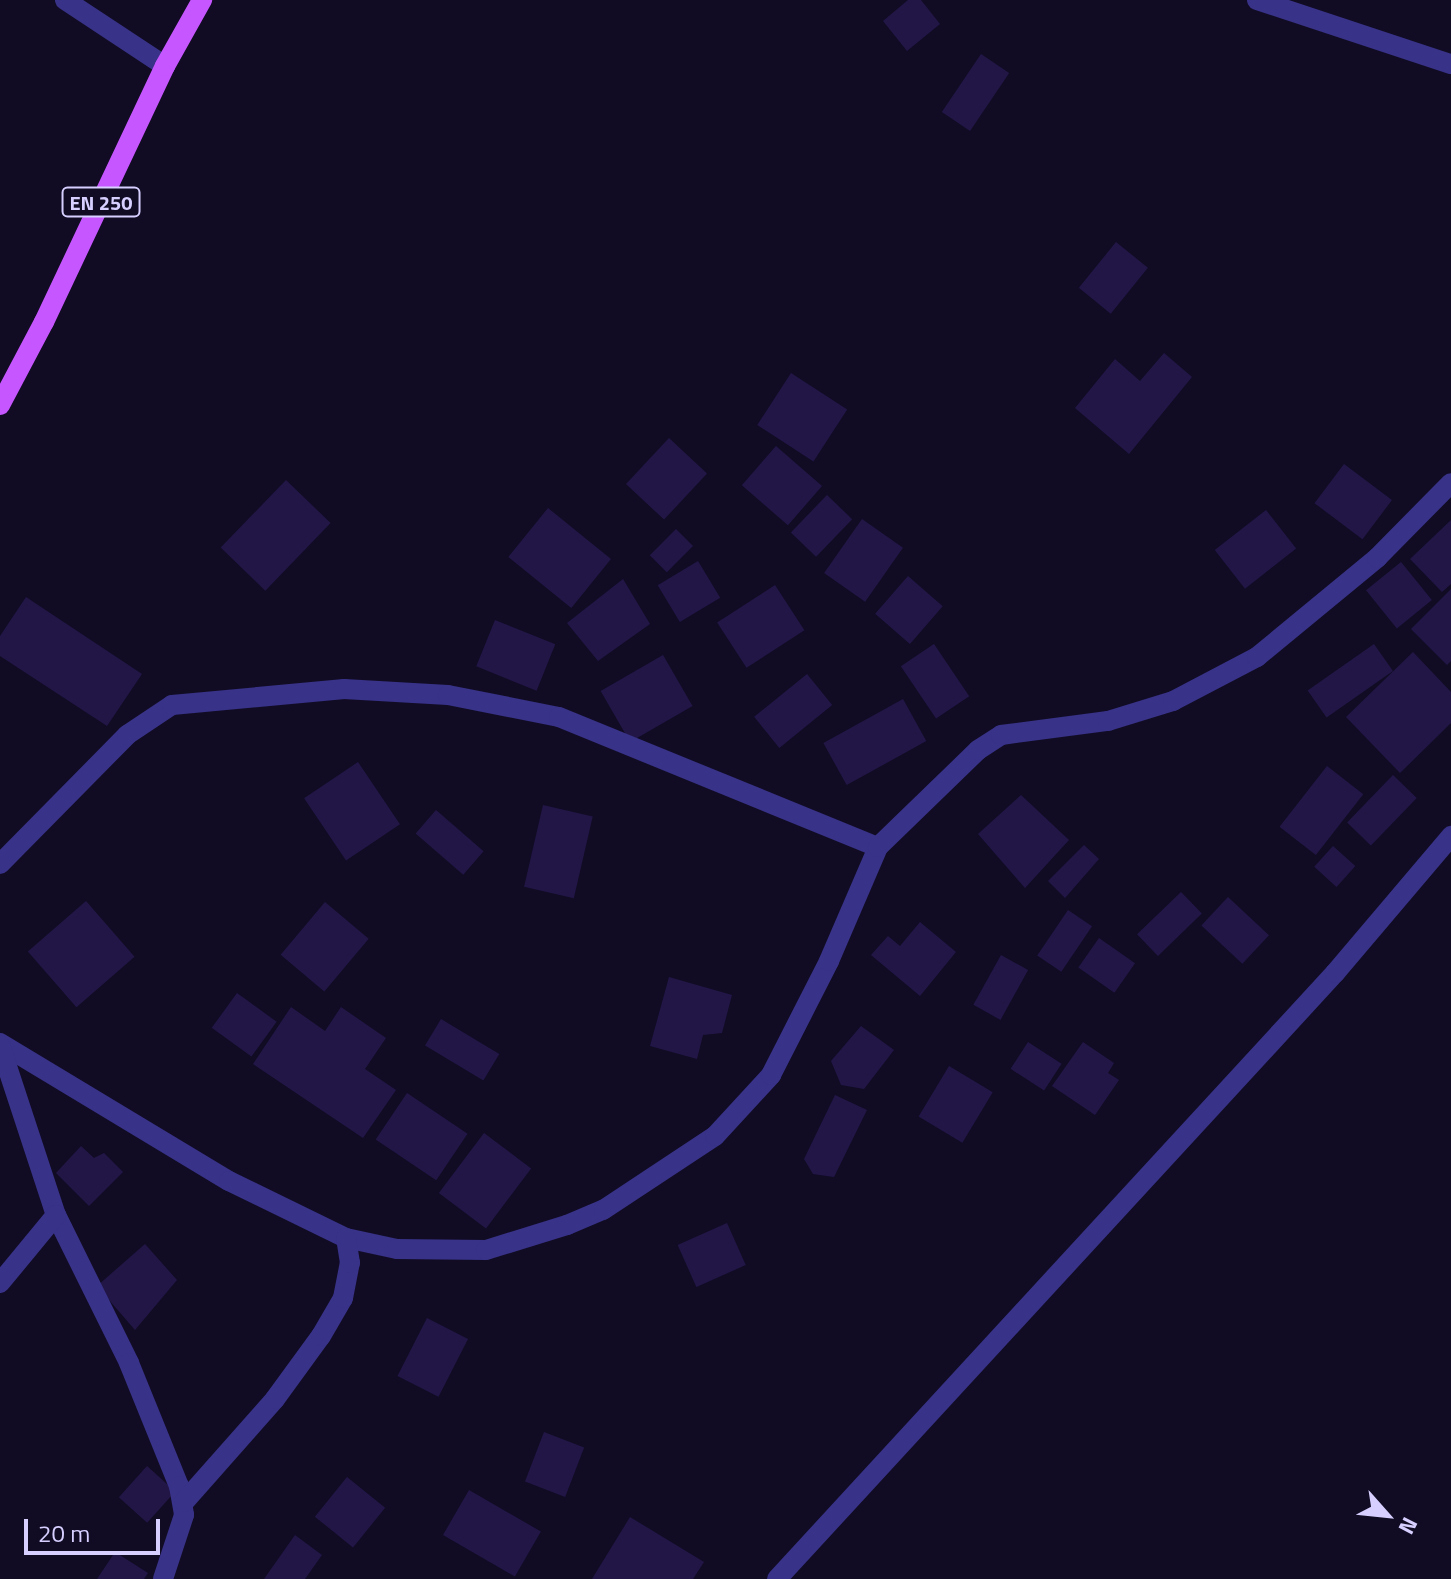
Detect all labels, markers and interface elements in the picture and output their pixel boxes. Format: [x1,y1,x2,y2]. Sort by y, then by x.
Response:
road number: EN 250 [61,186,141,218]
north arrow [1347,1475,1427,1555]
scale bar [28,1503,164,1553]
text: N [1390,1511,1427,1540]
text: 20 m [38,1515,90,1551]

